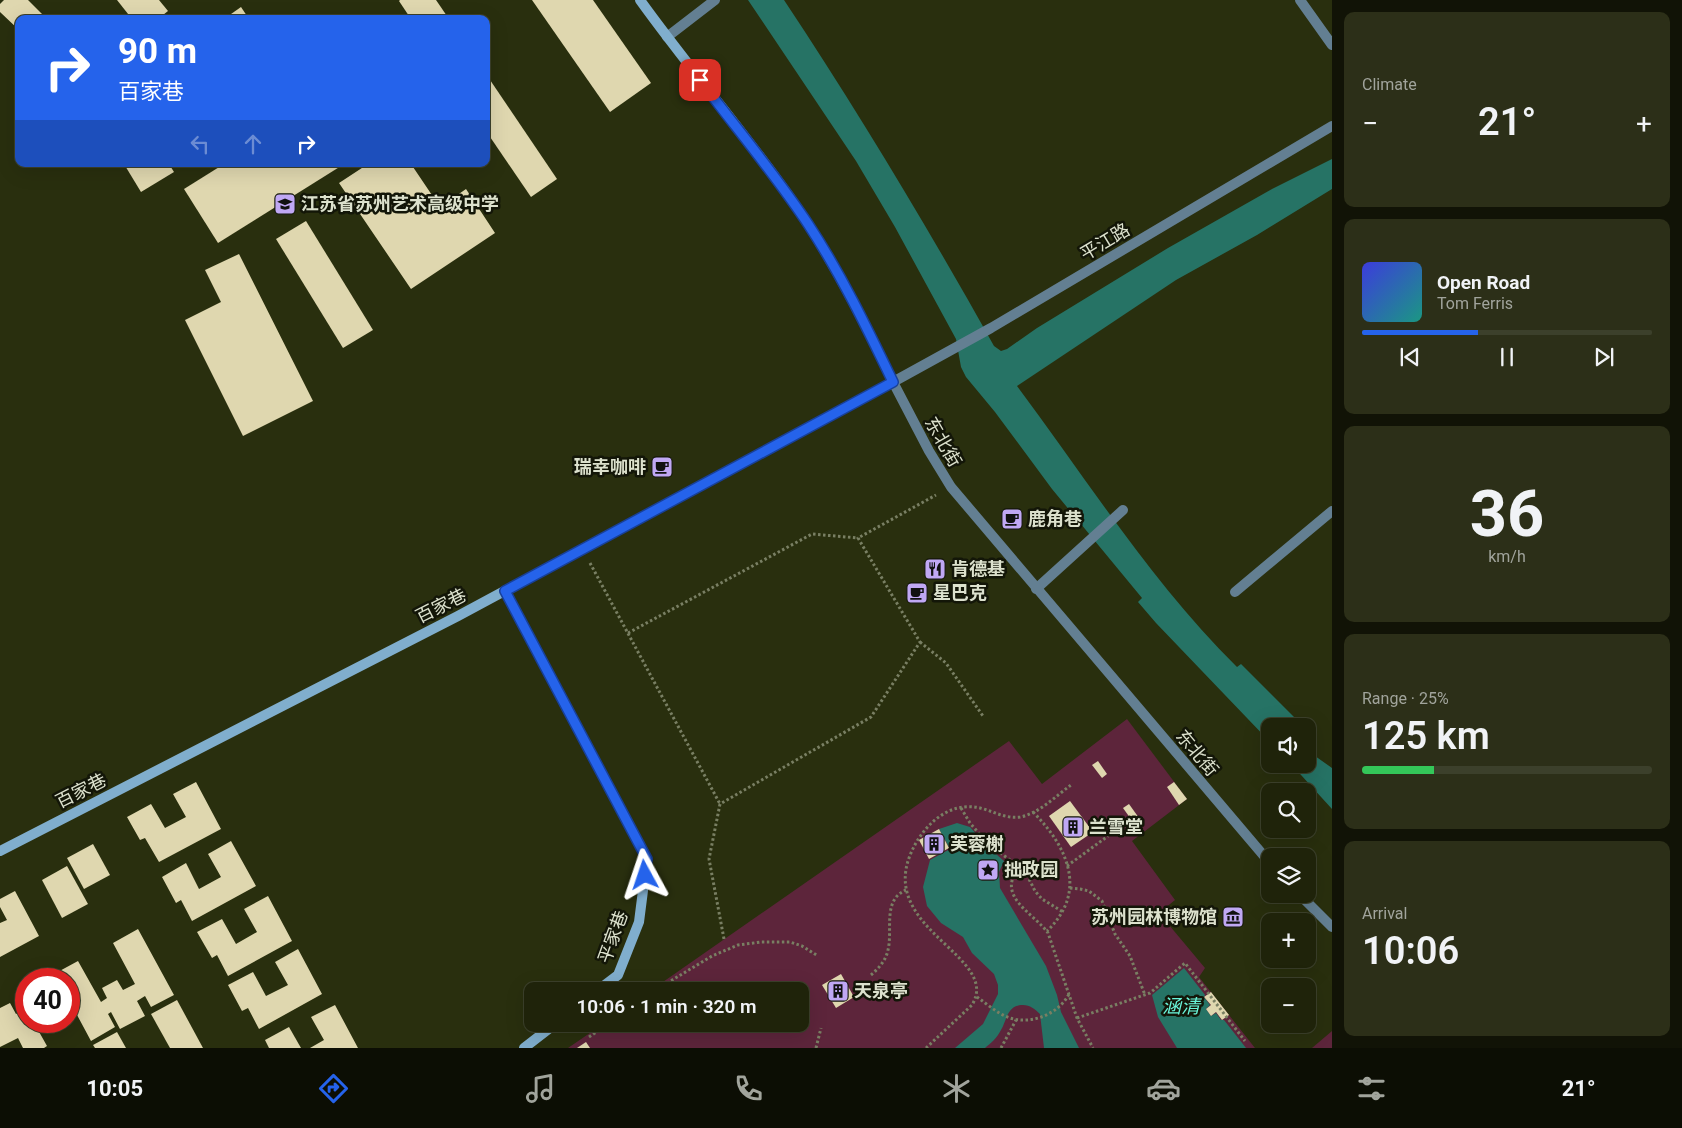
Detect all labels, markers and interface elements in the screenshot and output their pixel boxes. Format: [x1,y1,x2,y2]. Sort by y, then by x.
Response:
text: 90 m [118,31,197,72]
icon: right [35,35,100,100]
pin [679,59,721,101]
icon: arrive [686,66,714,94]
text: Climate [1362,75,1417,94]
text: 百家巷 [118,79,184,104]
text: 21° [1478,100,1536,144]
text: − [1362,107,1378,140]
text: + [1636,107,1652,140]
icon: left [186,130,214,158]
icon: ahead [239,130,267,158]
icon: right [292,130,320,158]
school or university icon: 江苏省苏州艺术高级中学 [273,192,297,216]
place label: 江苏省苏州艺术高级中学 [301,193,499,214]
street label: 平江路 [1076,219,1133,264]
text: Open Road [1437,271,1530,294]
text: Tom Ferris [1437,294,1513,313]
icon: previous [1396,343,1424,371]
icon: pause [1493,343,1521,371]
icon: next [1590,343,1618,371]
street label: 东北街 [921,413,966,470]
cafe icon: 瑞幸咖啡 [650,455,674,479]
place label: 瑞幸咖啡 [574,456,646,477]
text: 36 [1470,476,1544,552]
cafe icon: 鹿角巷 [1000,507,1024,531]
place label: 鹿角巷 [1028,508,1082,529]
text: km/h [1488,547,1526,566]
restaurant icon: 肯德基 [923,557,947,581]
place label: 肯德基 [951,558,1005,579]
cafe icon: 星巴克 [905,581,929,605]
place label: 星巴克 [933,582,987,603]
street label: 百家巷 [412,584,470,627]
text: Range · 25% [1362,689,1449,708]
text: 125 km [1362,714,1490,758]
map controls [1261,718,1316,1033]
button: sound [1261,718,1316,773]
street label: 东北街 [1172,725,1223,780]
street label: 百家巷 [52,769,110,812]
button: search [1261,783,1316,838]
building icon: 兰雪堂 [1061,815,1085,839]
place label: 兰雪堂 [1089,816,1143,837]
building icon: 芙蓉榭 [922,832,946,856]
place label: 芙蓉榭 [950,833,1004,854]
position arrow [618,848,670,900]
button: layers [1261,848,1316,903]
place icon: 拙政园 [976,858,1000,882]
place label: 拙政园 [1004,859,1058,880]
text: Arrival [1362,904,1407,923]
museum icon: 苏州园林博物馆 [1221,905,1245,929]
place label: 苏州园林博物馆 [1091,906,1217,927]
street label: 平家巷 [593,908,632,966]
button: + [1261,913,1316,968]
text: 10:06 [1362,929,1459,973]
speed limit sign: 40 [15,968,80,1033]
button: − [1261,978,1316,1033]
building icon: 天泉亭 [826,979,850,1003]
place label: 天泉亭 [854,980,908,1001]
text: 10:06 · 1 min · 320 m [576,995,757,1018]
water label: 涵清 [1162,995,1202,1018]
icon: directions [316,1071,351,1106]
icon: music [523,1071,558,1106]
icon: phone [731,1071,766,1106]
icon: climate [939,1071,974,1106]
icon: car [1146,1071,1181,1106]
icon: filters [1354,1071,1389,1106]
text: 10:05 [86,1076,143,1101]
text: 21° [1562,1076,1596,1101]

